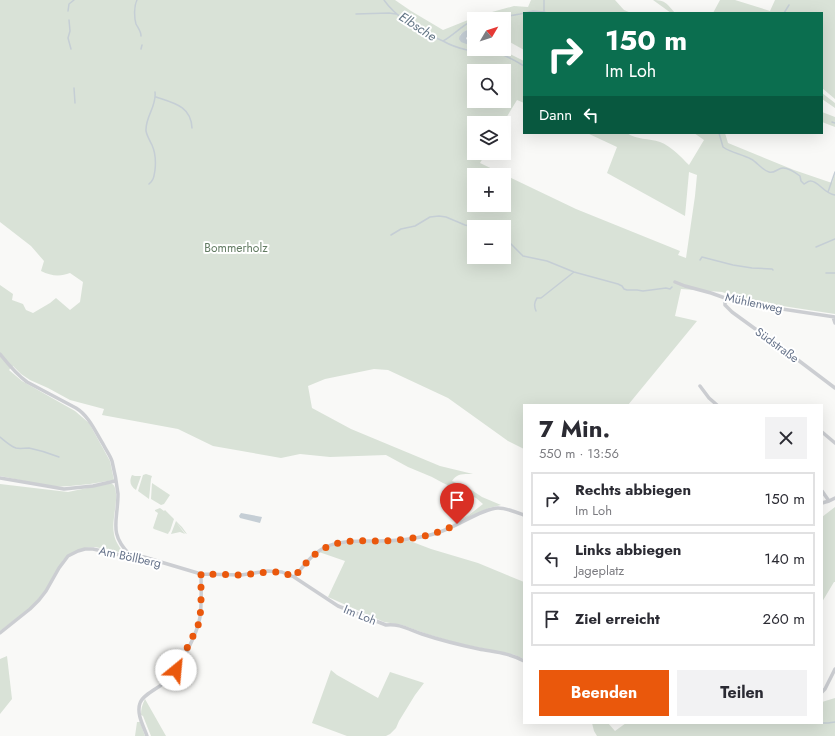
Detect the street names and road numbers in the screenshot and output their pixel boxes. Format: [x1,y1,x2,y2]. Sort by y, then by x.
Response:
street label: Mühlenweg [724,288,784,318]
street label: Südstraße [751,323,803,367]
street label: Am Böllberg [97,542,163,572]
street label: Im Loh [341,600,379,630]

